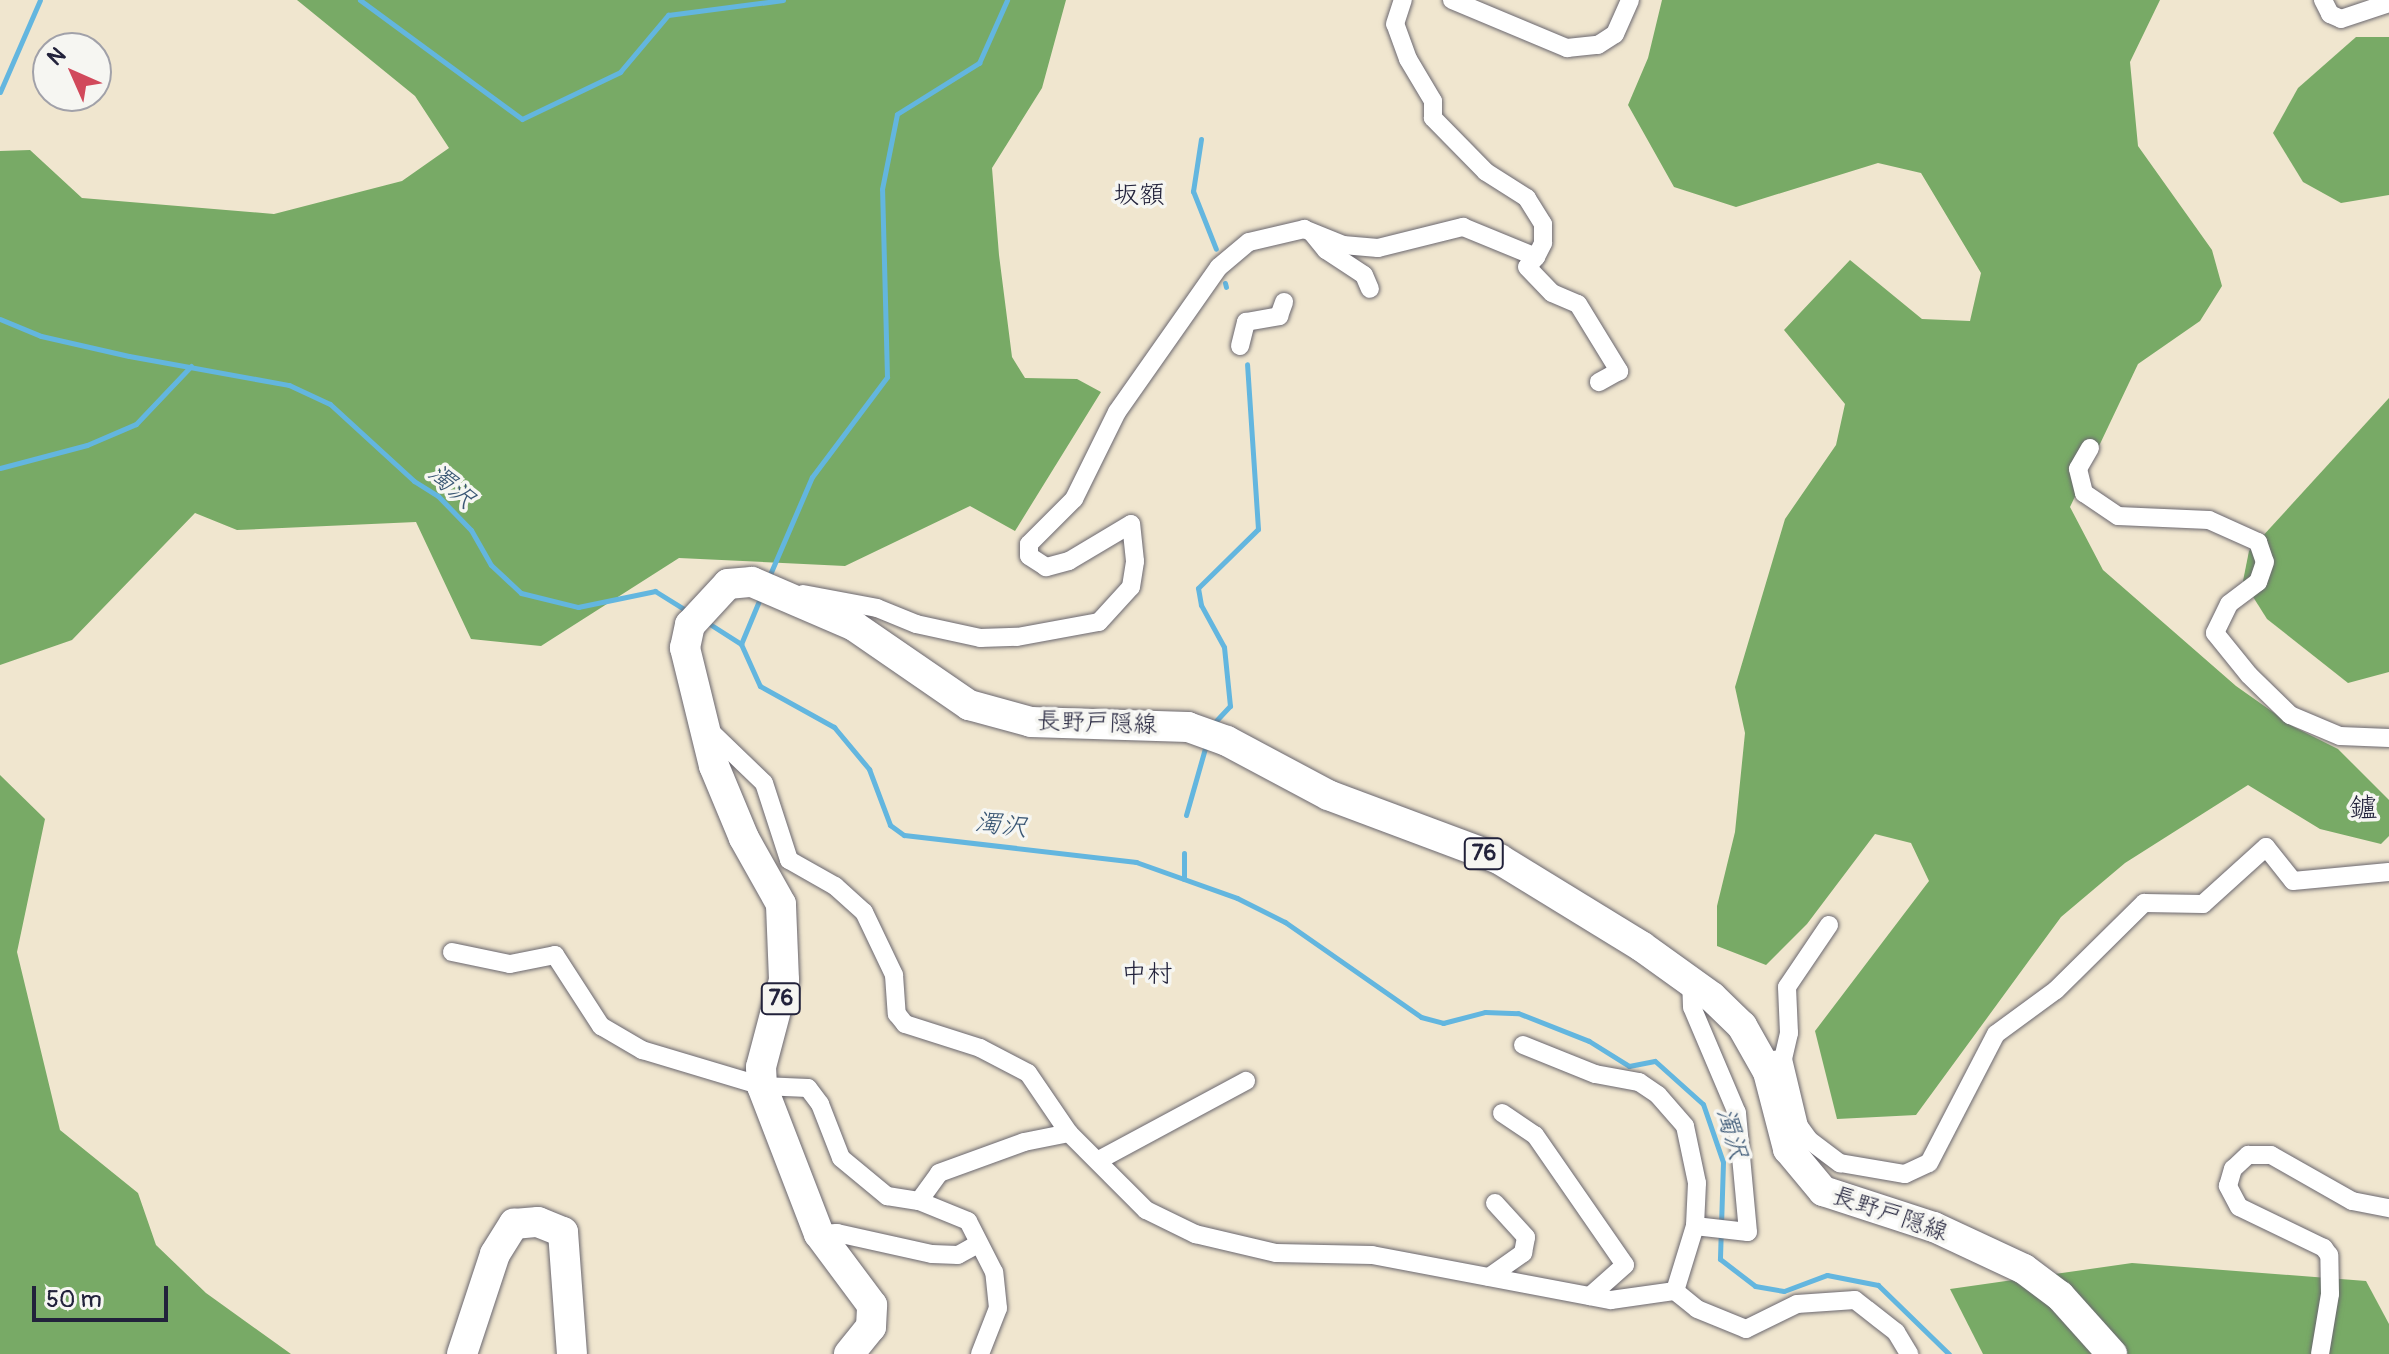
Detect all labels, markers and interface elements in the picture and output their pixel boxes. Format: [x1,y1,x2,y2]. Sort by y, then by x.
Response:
north arrow [32,32,112,112]
text: N [41,41,72,72]
district label: 坂額 [1113,180,1165,212]
water label: 濁沢 [421,458,481,516]
street label: 長野戸隠線 [1037,707,1157,739]
district label: 鑪 [2349,792,2377,826]
water label: 濁沢 [973,807,1029,845]
road number: 76 [1462,836,1506,872]
district label: 中村 [1121,959,1173,991]
road number: 76 [759,981,803,1017]
water label: 濁沢 [1709,1105,1753,1163]
street label: 長野戸隠線 [1829,1181,1951,1247]
scale bar [36,1270,172,1320]
text: 50 m [46,1285,102,1314]

